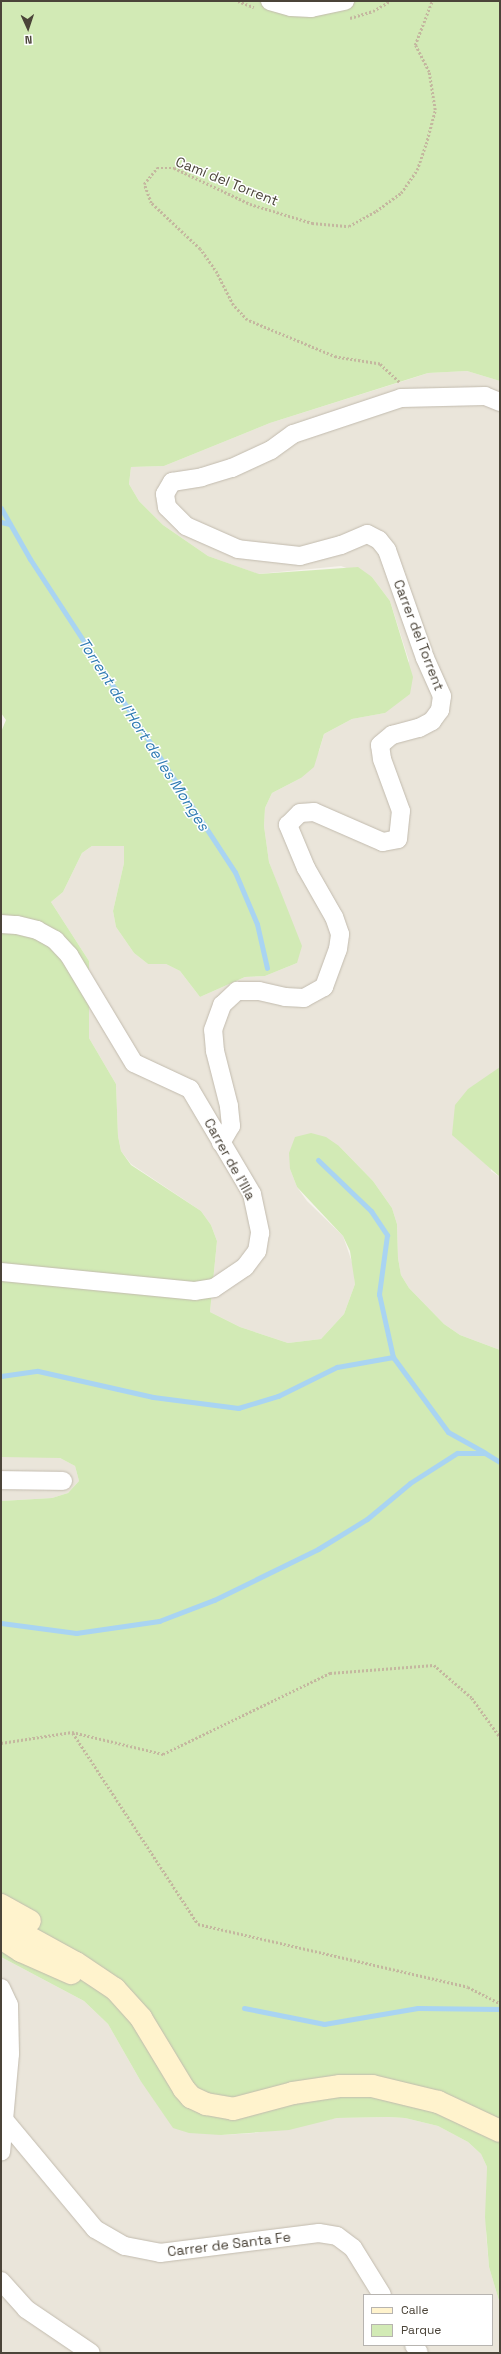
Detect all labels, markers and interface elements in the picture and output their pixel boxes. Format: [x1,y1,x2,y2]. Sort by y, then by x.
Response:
north arrow [8,8,48,48]
text: N [25,33,33,47]
street label: Camí del Torrent [173,153,281,209]
street label: Carrer del Torrent [390,577,448,693]
water label: Torrent de l'Hort de les Monges [75,634,213,834]
street label: Carrer de l'Illa [201,1115,259,1203]
street label: Carrer de Santa Fe [166,2228,292,2260]
legend [363,2294,493,2346]
text: Calle [401,2302,429,2318]
text: Parque [401,2322,441,2338]

